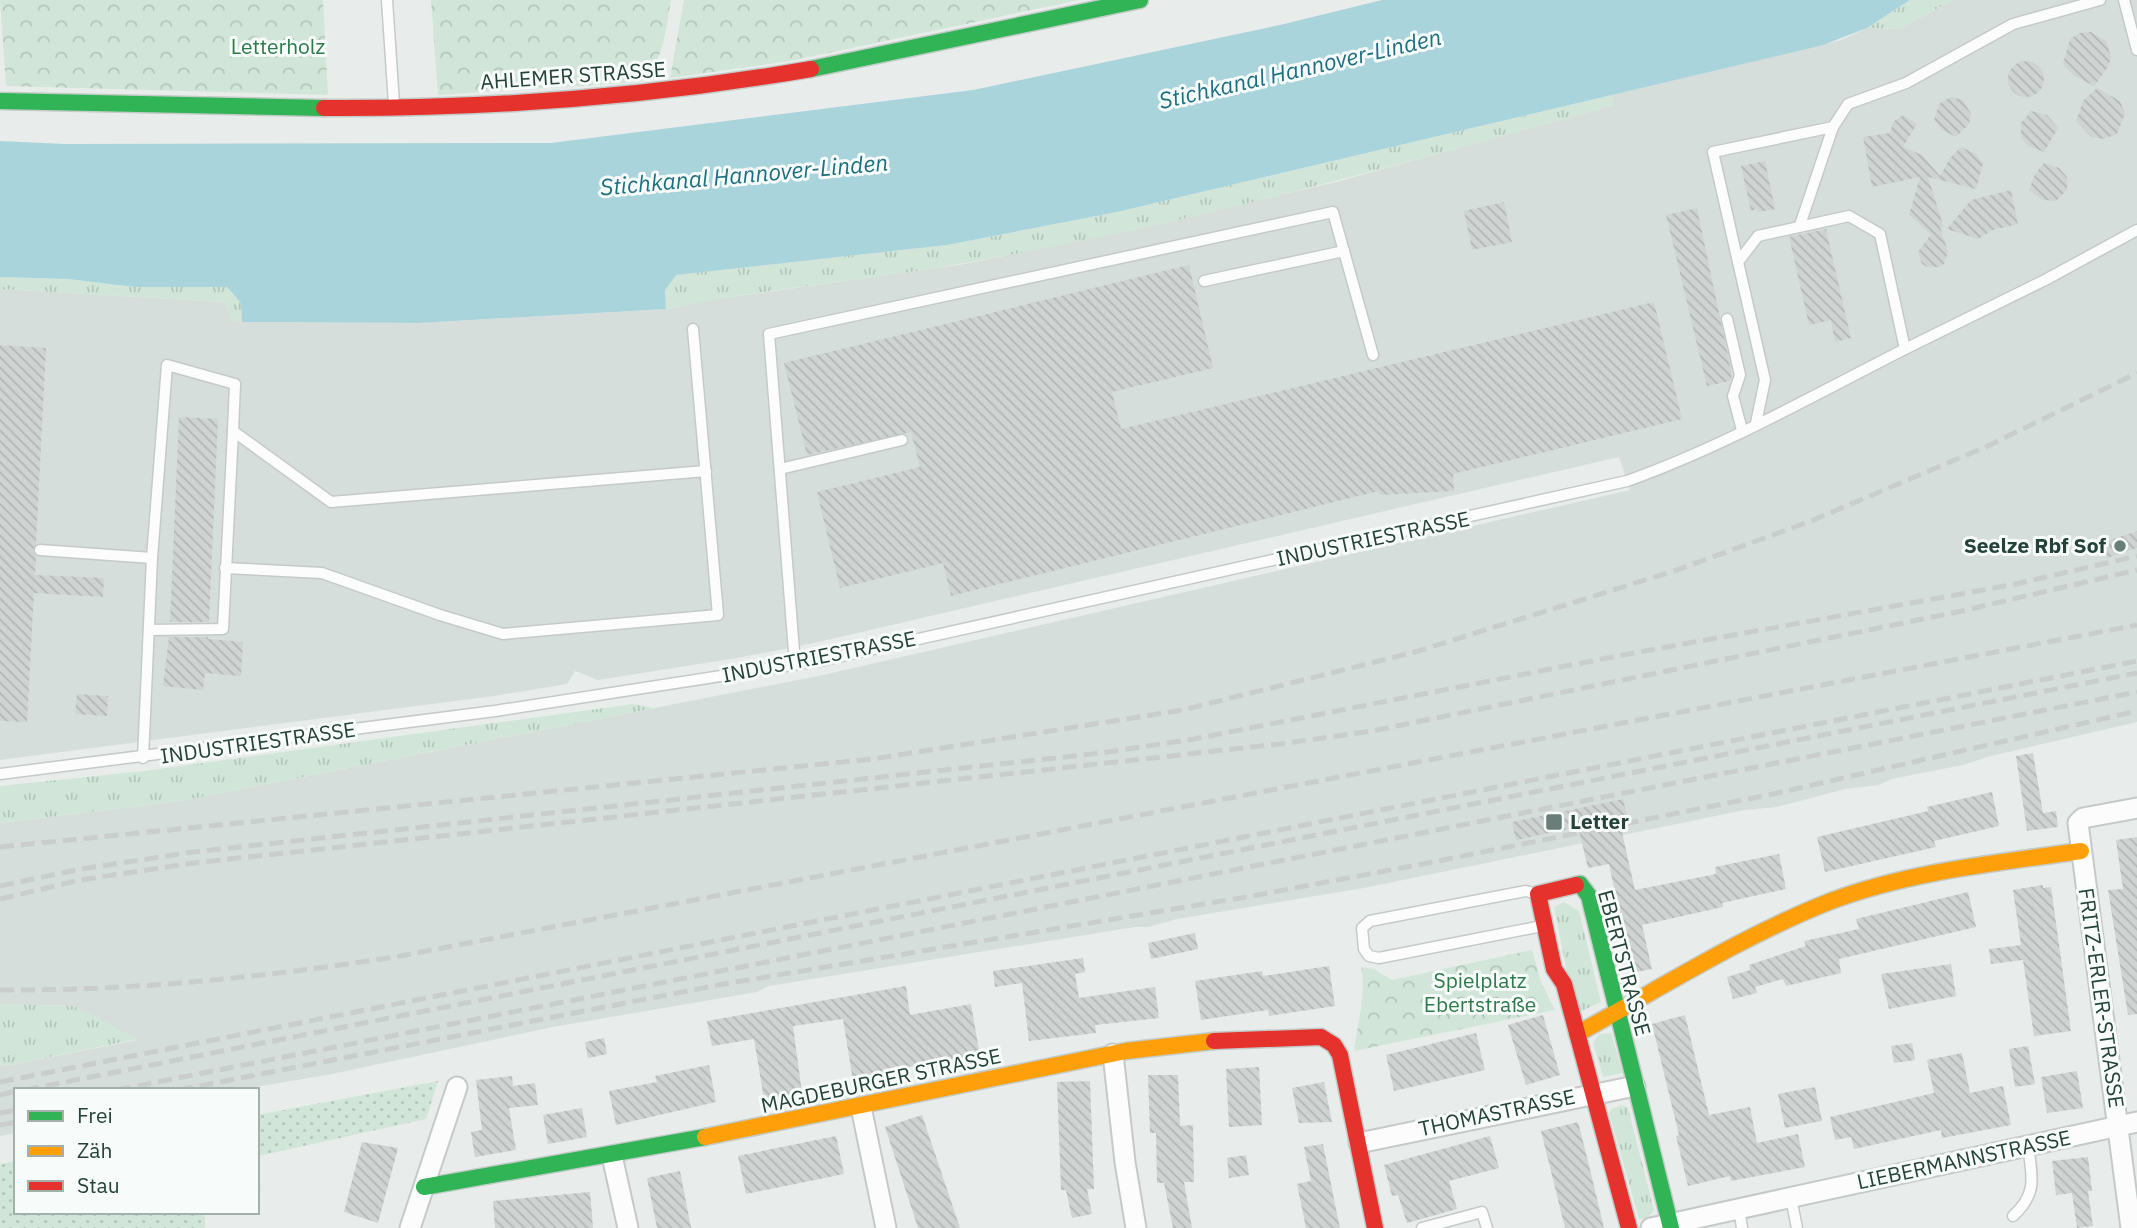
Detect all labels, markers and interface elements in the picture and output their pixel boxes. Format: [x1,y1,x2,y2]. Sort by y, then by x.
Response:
water label: Stichkanal Hannover-Linden [1156,21,1444,115]
park label: Letterholz [231,32,326,60]
street label: AHLEMER STRASSE [479,55,667,95]
water label: Stichkanal Hannover-Linden [599,146,889,202]
street label: INDUSTRIESTRASSE [1274,504,1472,572]
place label: Seelze Rbf Sof [1964,531,2106,559]
marker: Seelze Rbf Sof [2112,538,2128,554]
street label: INDUSTRIESTRASSE [720,623,918,689]
street label: INDUSTRIESTRASSE [158,714,357,770]
place label: Letter [1570,807,1629,835]
marker: Letter [1544,812,1564,832]
street label: FRITZ-ERLER-STRASSE [2073,886,2131,1110]
street label: EBERTSTRASSE [1592,887,1658,1039]
park label: Spielplatz Ebertstraße [1424,966,1536,1018]
street label: MAGDEBURGER STRASSE [758,1041,1003,1119]
street label: THOMASTRASSE [1416,1082,1578,1142]
legend [14,1088,259,1214]
text: Frei [77,1101,113,1129]
street label: LIEBERMANNSTRASSE [1854,1123,2073,1195]
text: Zäh [77,1136,112,1164]
text: Stau [77,1171,120,1199]

